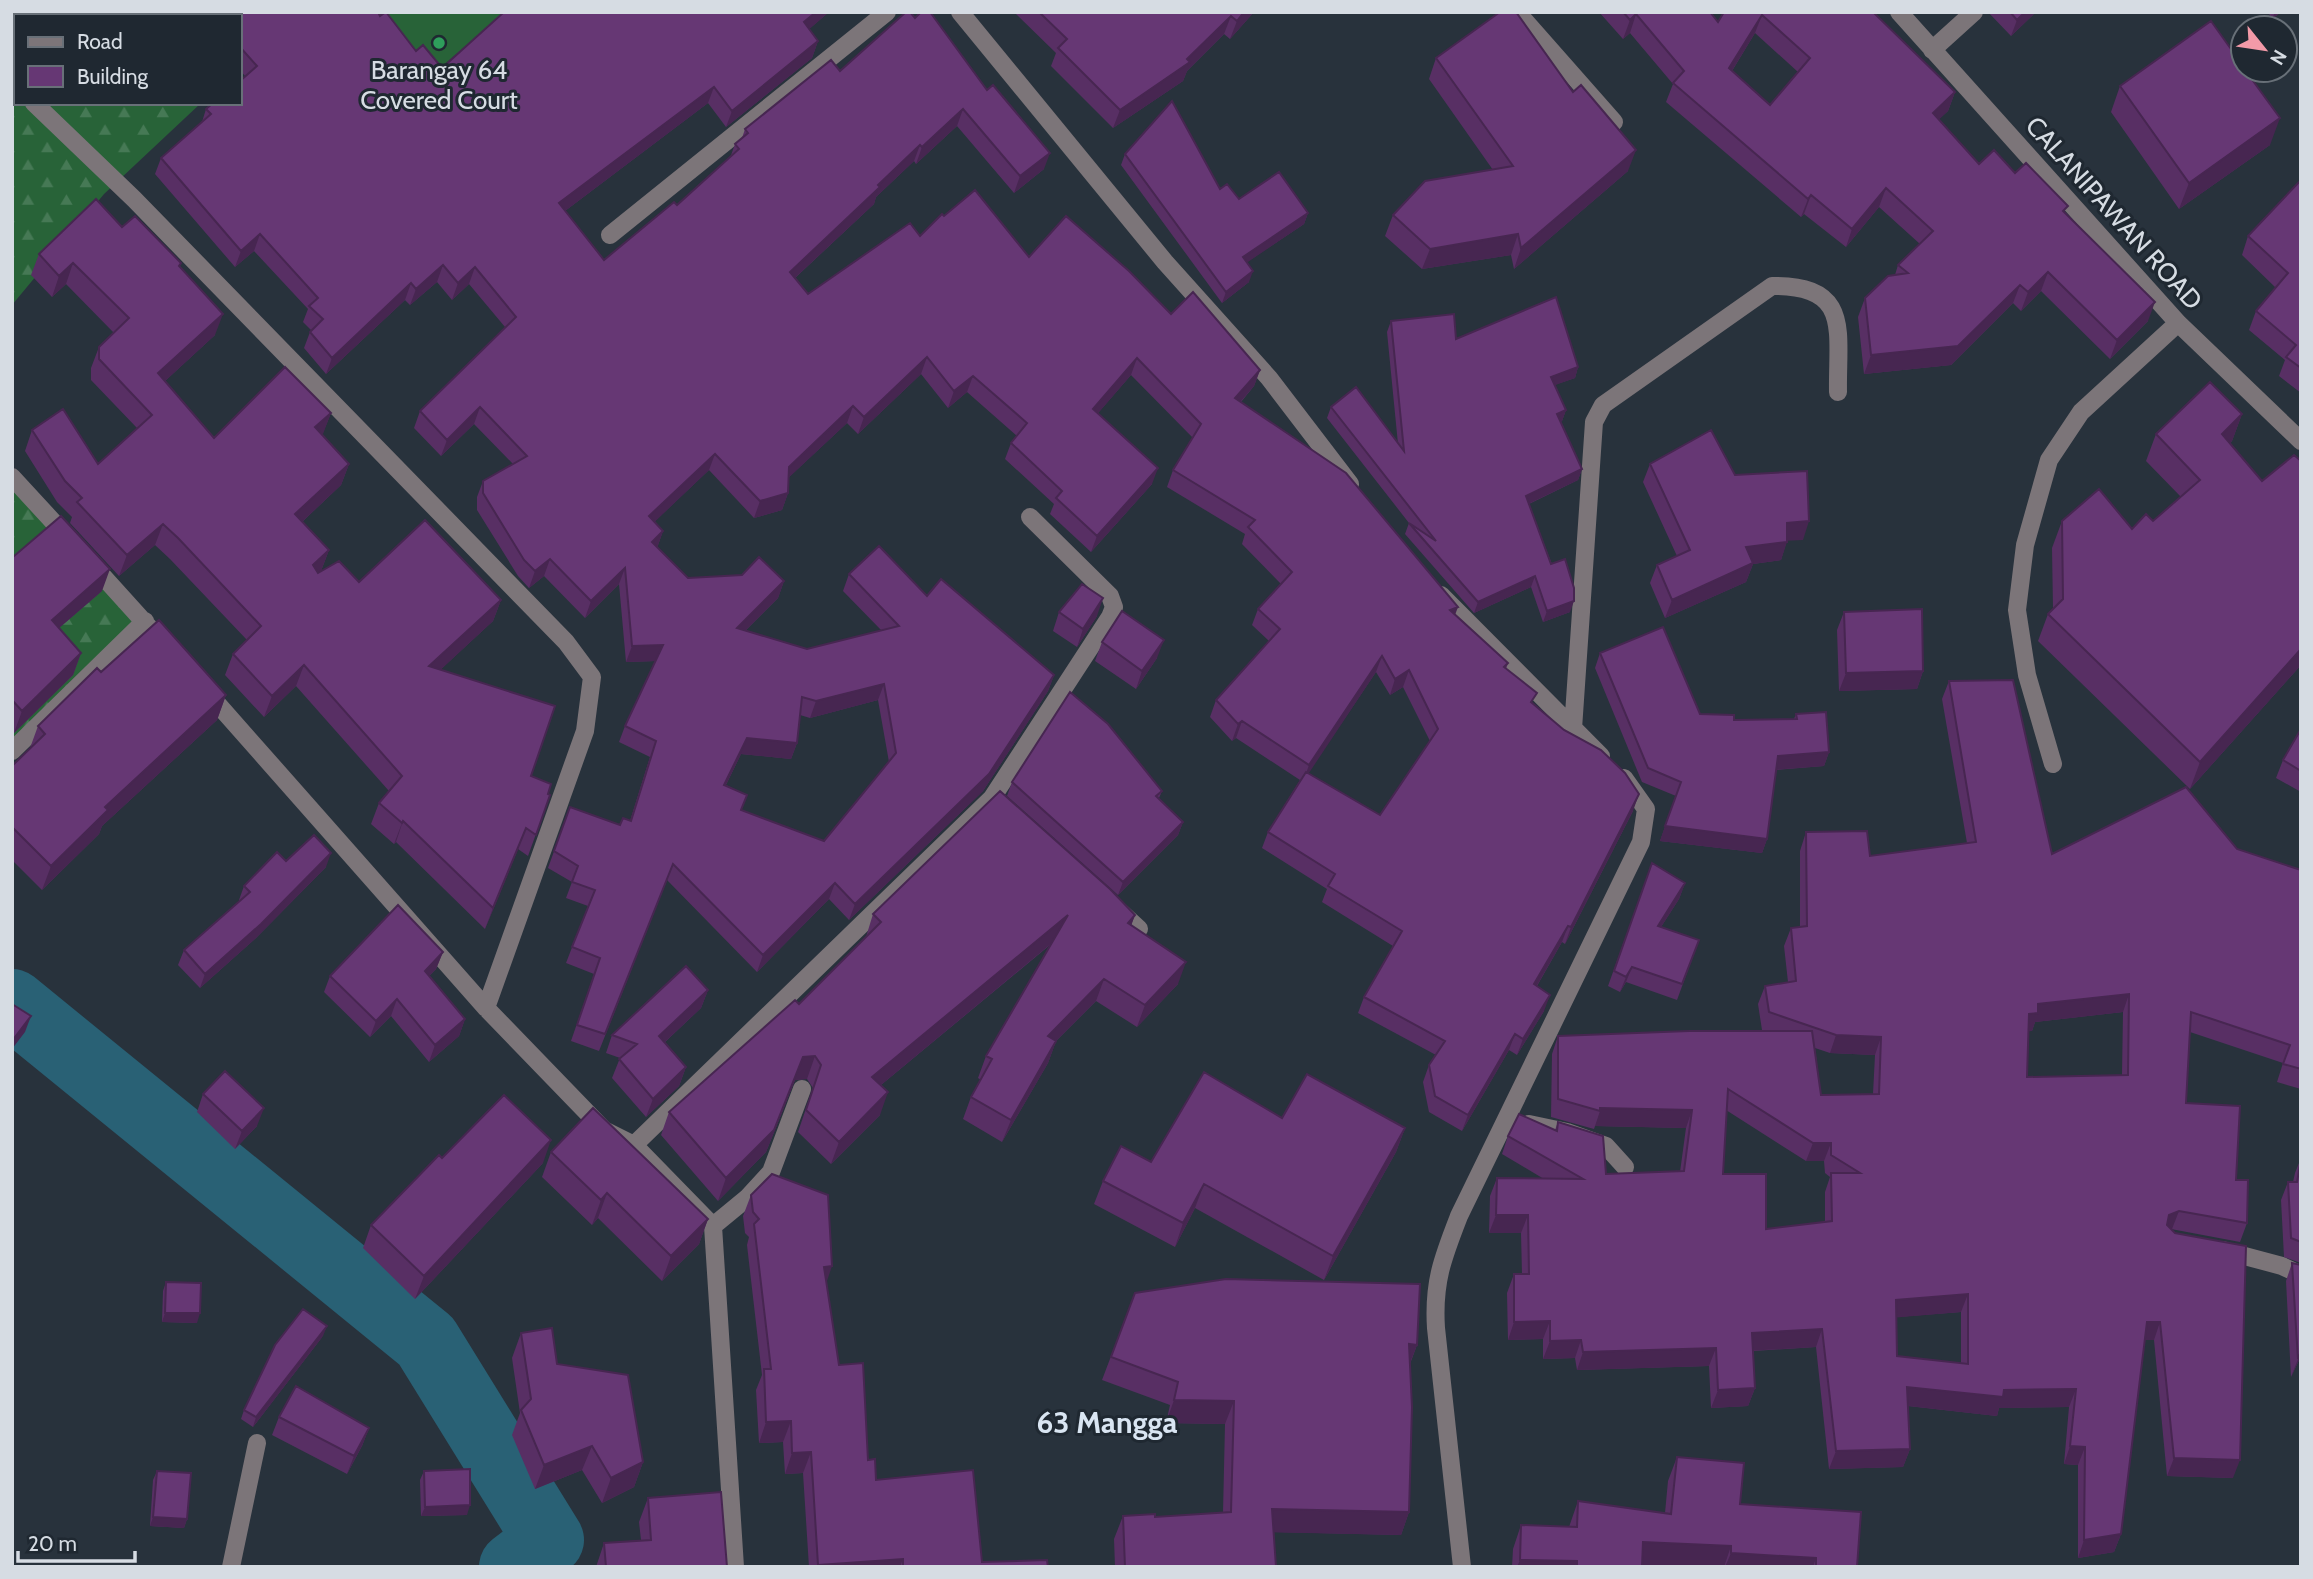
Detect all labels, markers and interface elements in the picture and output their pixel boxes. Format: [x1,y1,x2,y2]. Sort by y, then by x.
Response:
legend [14,14,242,105]
north arrow [2229,14,2299,84]
text: Road [77,29,123,54]
marker: Barangay 64 Covered Court [431,35,447,51]
text: N [2265,46,2292,69]
place label: Barangay 64 Covered Court [360,54,518,116]
text: Building [77,64,149,89]
street label: CALANIPAWAN ROAD [2019,110,2209,316]
district label: 63 Mangga [1036,1404,1178,1441]
scale bar [18,1520,135,1564]
text: 20 m [28,1531,77,1556]

